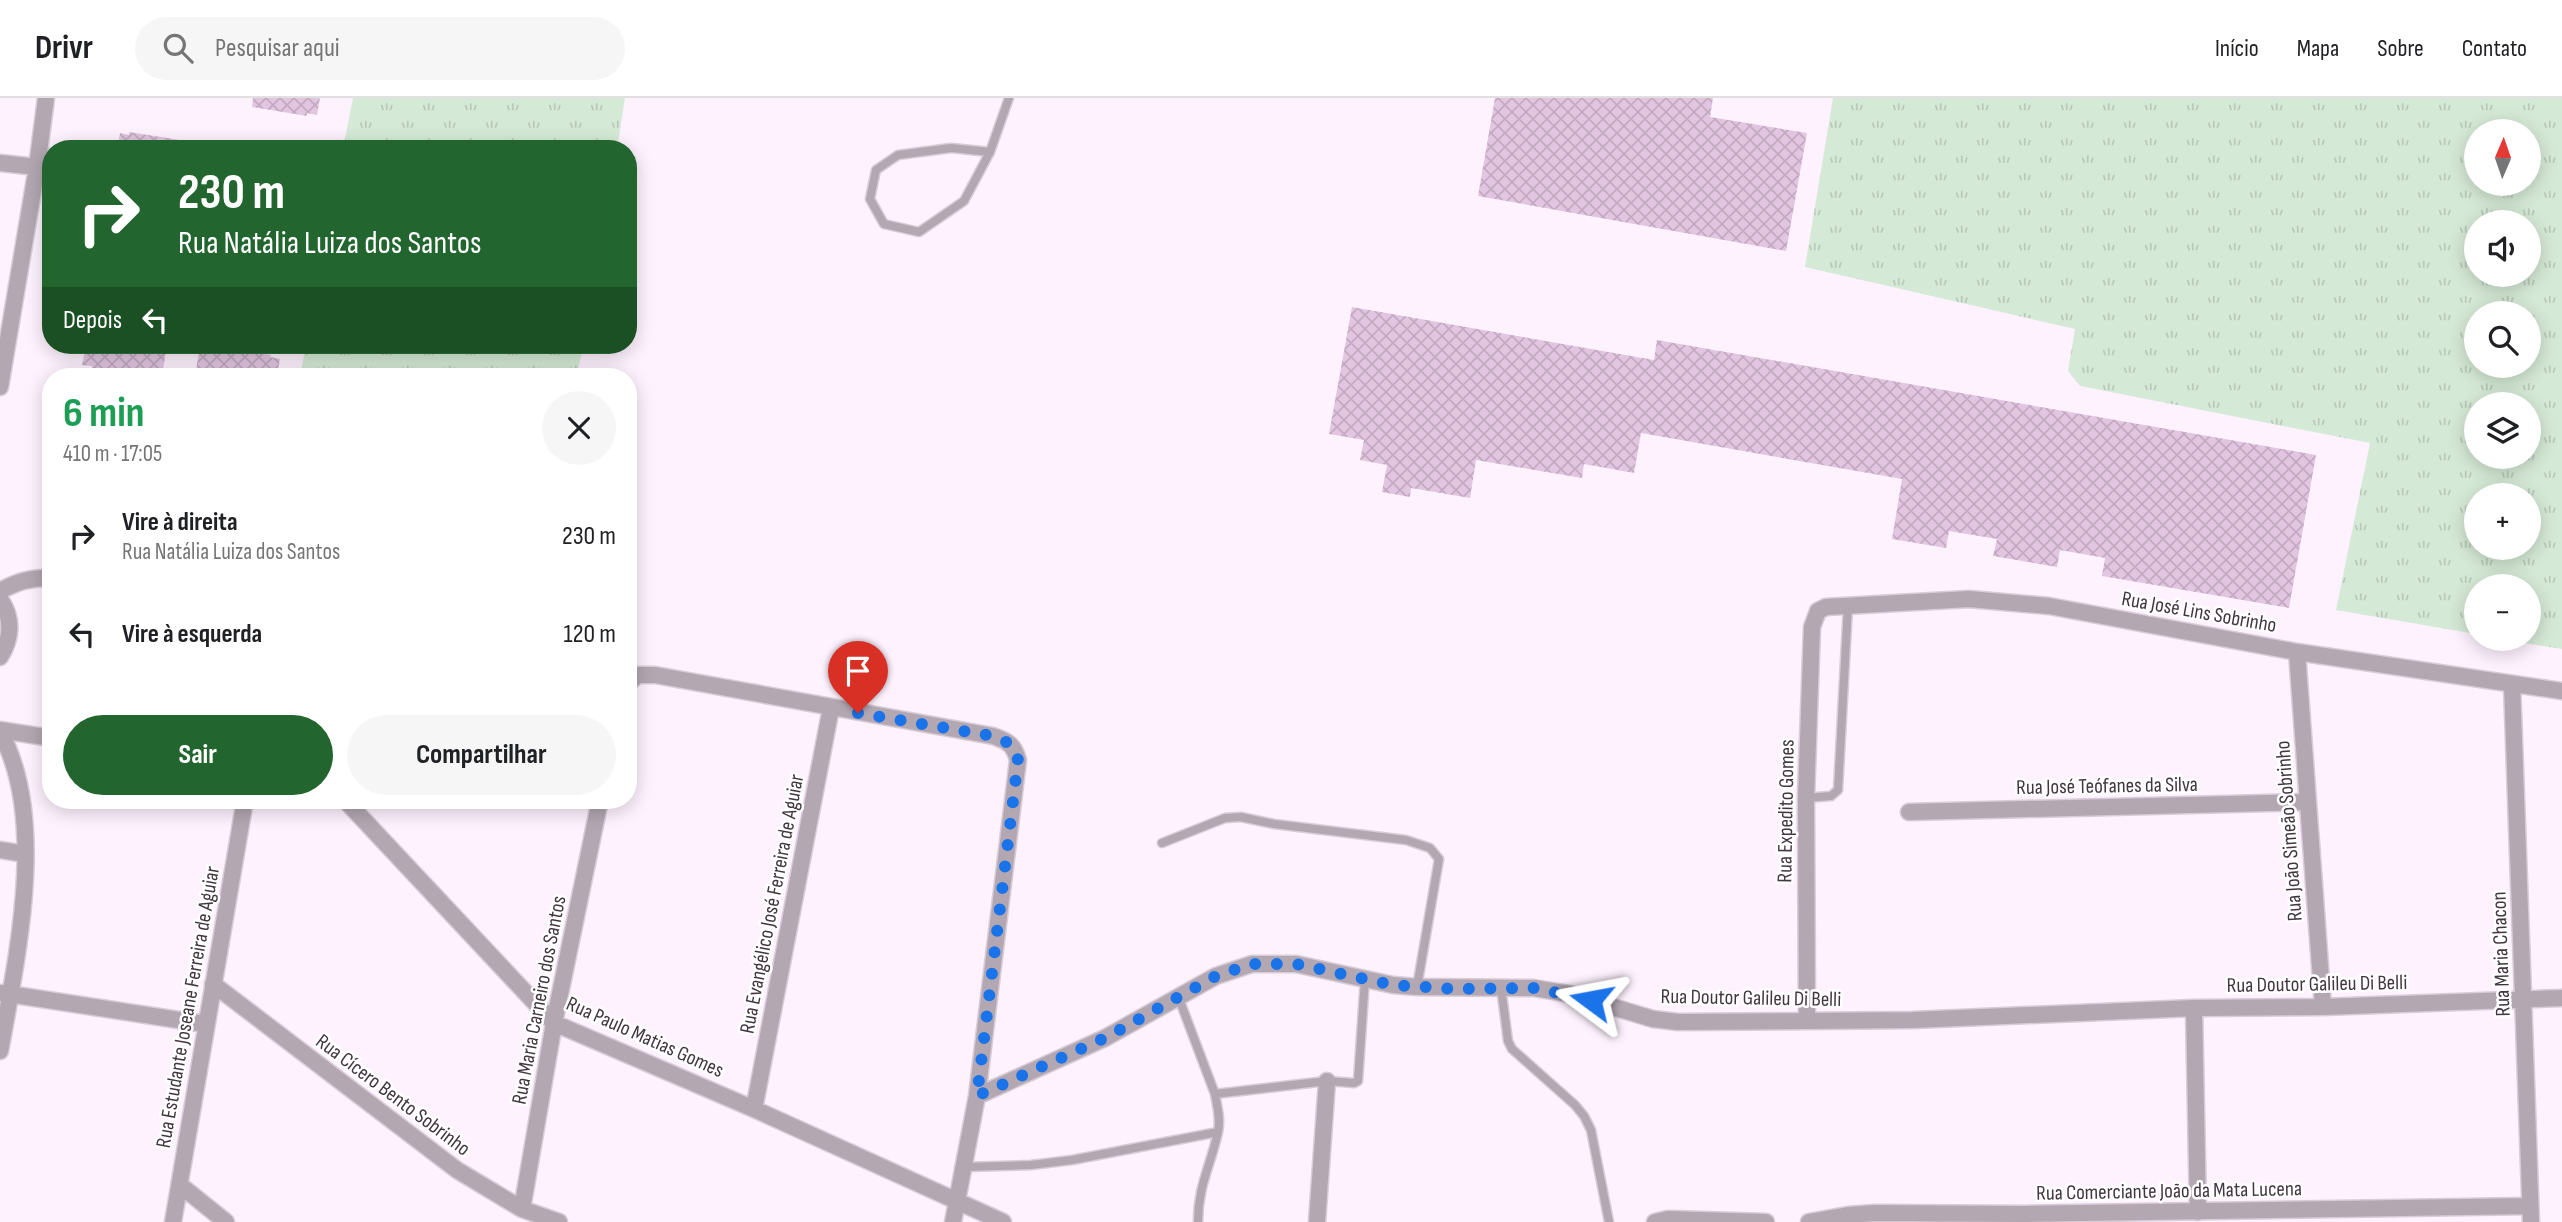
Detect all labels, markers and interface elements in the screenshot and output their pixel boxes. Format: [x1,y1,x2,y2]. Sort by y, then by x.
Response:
search box [135,17,625,80]
text: Drivr [35,28,93,68]
icon: search [159,29,197,67]
text: Pesquisar aqui [215,33,340,64]
text: Início [2215,34,2259,63]
text: Mapa [2297,34,2339,63]
text: Sobre [2377,34,2424,63]
text: Contato [2462,34,2527,63]
north arrow [2464,119,2541,196]
map controls [2464,119,2541,651]
text: 230 m [178,164,285,223]
icon: right [63,168,154,259]
button: sound [2464,210,2541,287]
text: Rua Natália Luiza dos Santos [178,224,482,263]
icon: left [136,301,174,339]
button: search [2464,301,2541,378]
text: Depois [63,305,122,336]
text: 6 min [63,388,144,439]
button: close [542,391,616,465]
button: layers [2464,392,2541,469]
text: 410 m · 17:05 [63,440,162,468]
button: + [2464,483,2541,560]
text: Vire à direita [122,507,238,538]
icon: right [63,517,101,555]
text: 230 m [562,521,616,552]
text: Rua Natália Luiza dos Santos [122,538,340,566]
button: − [2464,574,2541,651]
street label: Rua José Lins Sobrinho [2120,586,2278,638]
icon: left [63,615,101,653]
text: Vire à esquerda [122,619,262,650]
text: 120 m [563,619,616,650]
pin [828,641,888,713]
icon: arrive [839,652,877,690]
button: Sair [63,715,333,795]
button: Compartilhar [347,715,616,795]
street label: Rua Expedito Gomes [1772,739,1800,883]
street label: Rua João Simeão Sobrinho [2270,740,2308,922]
street label: Rua Evangélico José Ferreira de Aguiar [735,772,809,1036]
street label: Rua José Teófanes da Silva [2016,772,2198,800]
street label: Rua Estudante Joseane Ferreira de Aguiar [151,864,225,1150]
street label: Rua Maria Chacon [2486,891,2516,1017]
street label: Rua Maria Carneiro dos Santos [507,894,571,1106]
position arrow [1554,963,1628,1037]
street label: Rua Doutor Galileu Di Belli [2226,970,2408,998]
street label: Rua Doutor Galileu Di Belli [1660,984,1842,1012]
street label: Rua Paulo Matias Gomes [562,991,728,1083]
street label: Rua Cícero Bento Sobrinho [311,1029,475,1161]
street label: Rua Comerciante João da Mata Lucena [2036,1176,2302,1206]

